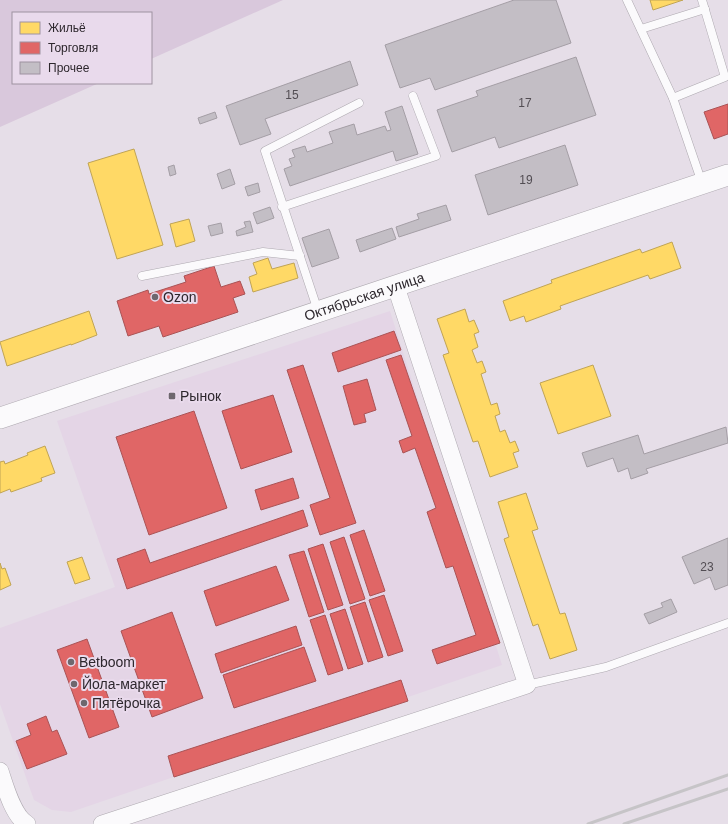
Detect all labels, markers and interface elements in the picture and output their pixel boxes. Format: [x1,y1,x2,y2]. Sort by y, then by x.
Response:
legend [12,12,152,84]
text: Жильё [48,21,86,35]
text: Торговля [48,41,98,55]
text: Прочее [48,61,90,75]
house number: 15 [285,88,299,102]
house number: 17 [518,96,532,110]
house number: 19 [519,173,533,187]
street label: Октябрьская улица [302,269,427,324]
place label: Ozon [163,289,196,305]
marker: Ozon [150,292,160,302]
place label: Рынок [180,388,222,404]
marker: Рынок [167,391,177,401]
house number: 23 [700,560,714,574]
place label: Betboom [79,654,135,670]
marker: Betboom [66,657,76,667]
place label: Йола-маркет [82,675,166,692]
marker: Йола-маркет [69,679,79,689]
place label: Пятёрочка [92,695,161,711]
marker: Пятёрочка [79,698,89,708]

